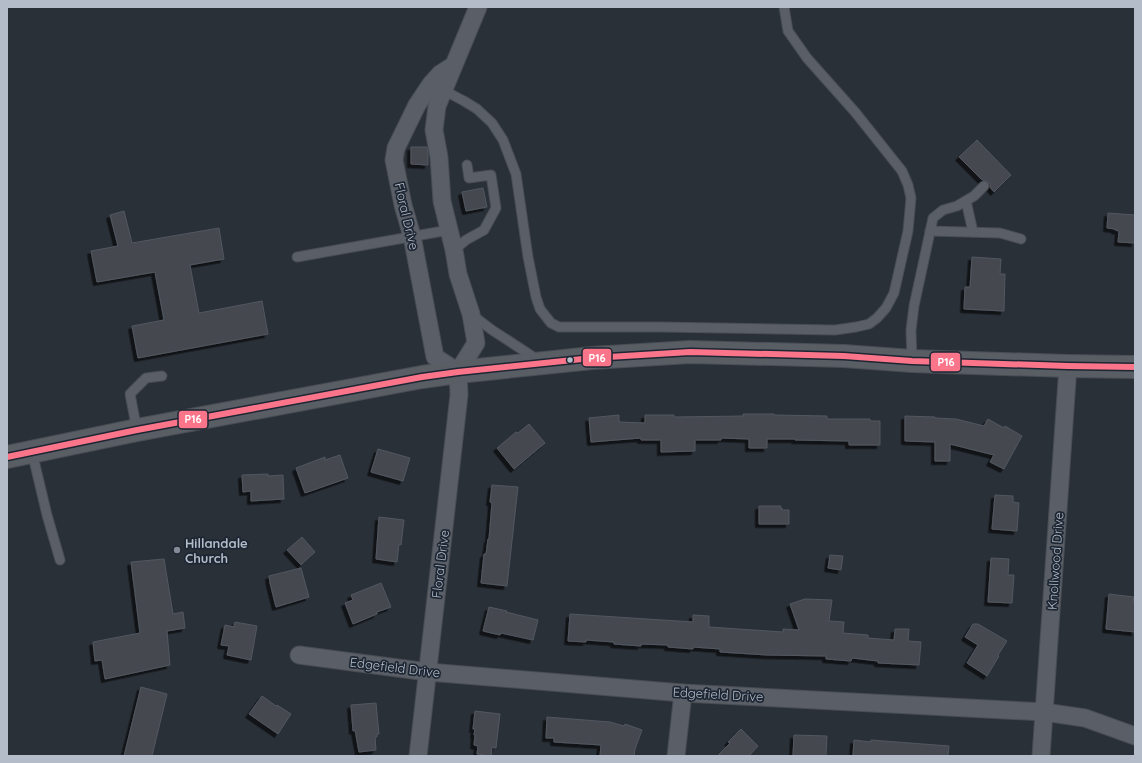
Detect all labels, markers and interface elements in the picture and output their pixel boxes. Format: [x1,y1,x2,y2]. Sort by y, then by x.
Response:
street label: Floral Drive [391,181,423,251]
line badge: P16 [582,348,612,367]
text: P16 [589,351,606,365]
line badge: P16 [930,352,961,372]
unlabelled marker [565,355,575,365]
text: P16 [938,355,955,369]
line badge: P16 [178,410,208,429]
text: P16 [185,412,202,426]
street label: Knollwood Drive [1044,512,1066,610]
street label: Floral Drive [428,529,452,599]
place label: Hillandale Church [185,535,248,566]
marker: Hillandale Church [172,545,182,555]
street label: Edgefield Drive [349,654,441,680]
street label: Edgefield Drive [672,684,764,704]

